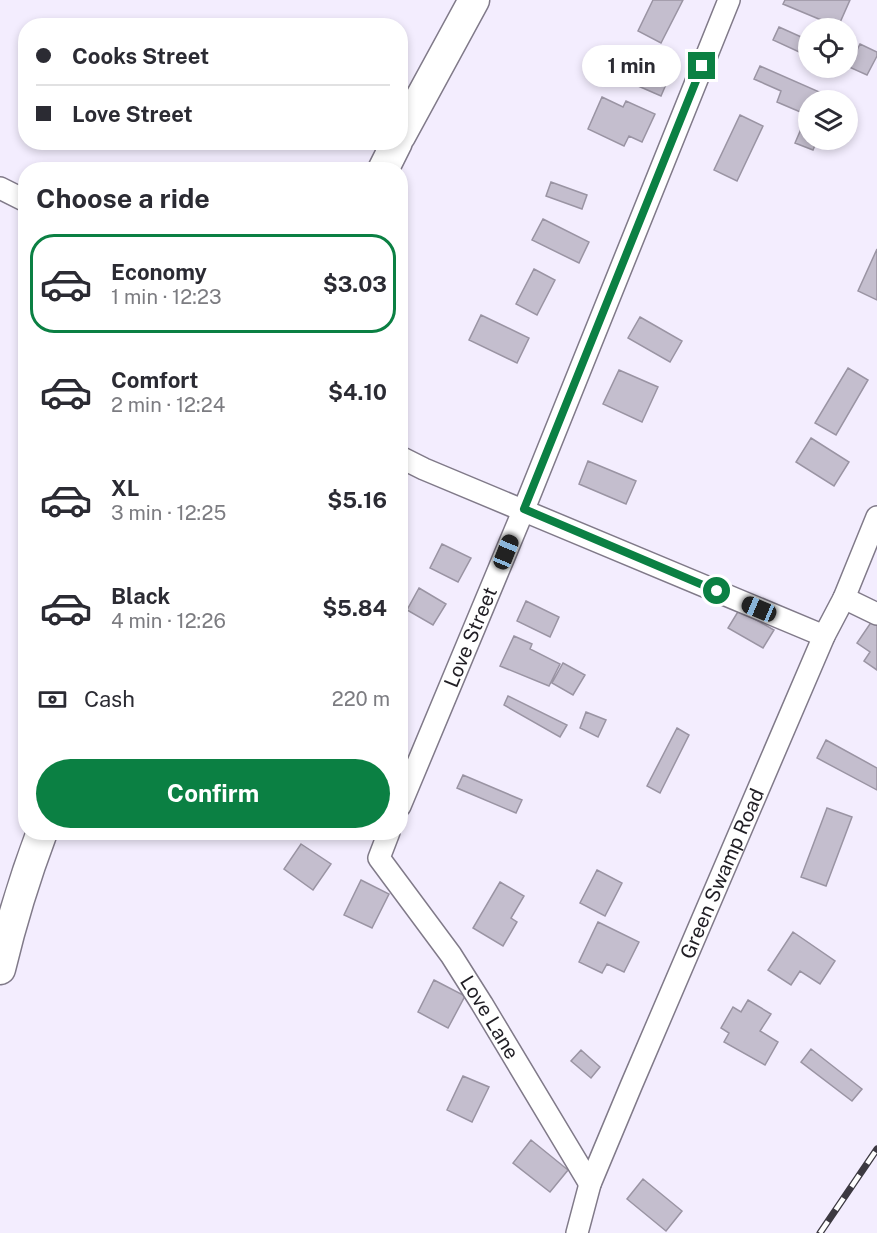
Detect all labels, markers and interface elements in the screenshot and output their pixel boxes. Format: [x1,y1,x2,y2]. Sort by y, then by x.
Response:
map controls [798,18,858,150]
button: locate [798,18,858,78]
text: Cooks Street [72,43,209,69]
callout: 1 min [582,45,681,87]
route end [688,52,715,79]
text: 1 min [607,54,656,78]
button: layers [798,90,858,150]
text: Love Street [72,101,193,127]
text: Choose a ride [36,182,210,214]
icon: car [39,257,93,311]
text: Economy [111,259,207,285]
text: $3.03 [323,271,387,297]
text: 1 min · 12:23 [111,285,222,309]
icon: car [39,365,93,419]
text: Comfort [111,367,198,393]
text: $4.10 [328,379,387,405]
text: 2 min · 12:24 [111,393,225,417]
icon: car [39,473,93,527]
text: XL [111,475,139,501]
text: $5.16 [327,487,387,513]
text: 3 min · 12:25 [111,501,226,525]
car [491,532,521,572]
route start [703,577,730,604]
icon: car [39,581,93,635]
text: Black [111,583,170,609]
street label: Love Street [439,583,502,691]
car [739,594,779,624]
text: $5.84 [322,595,387,621]
text: 4 min · 12:26 [111,609,226,633]
icon: cash [36,683,69,716]
text: Cash [84,686,135,712]
text: 220 m [332,687,390,711]
button: Confirm [36,759,390,828]
street label: Green Swamp Road [675,785,769,962]
street label: Love Lane [455,971,524,1063]

